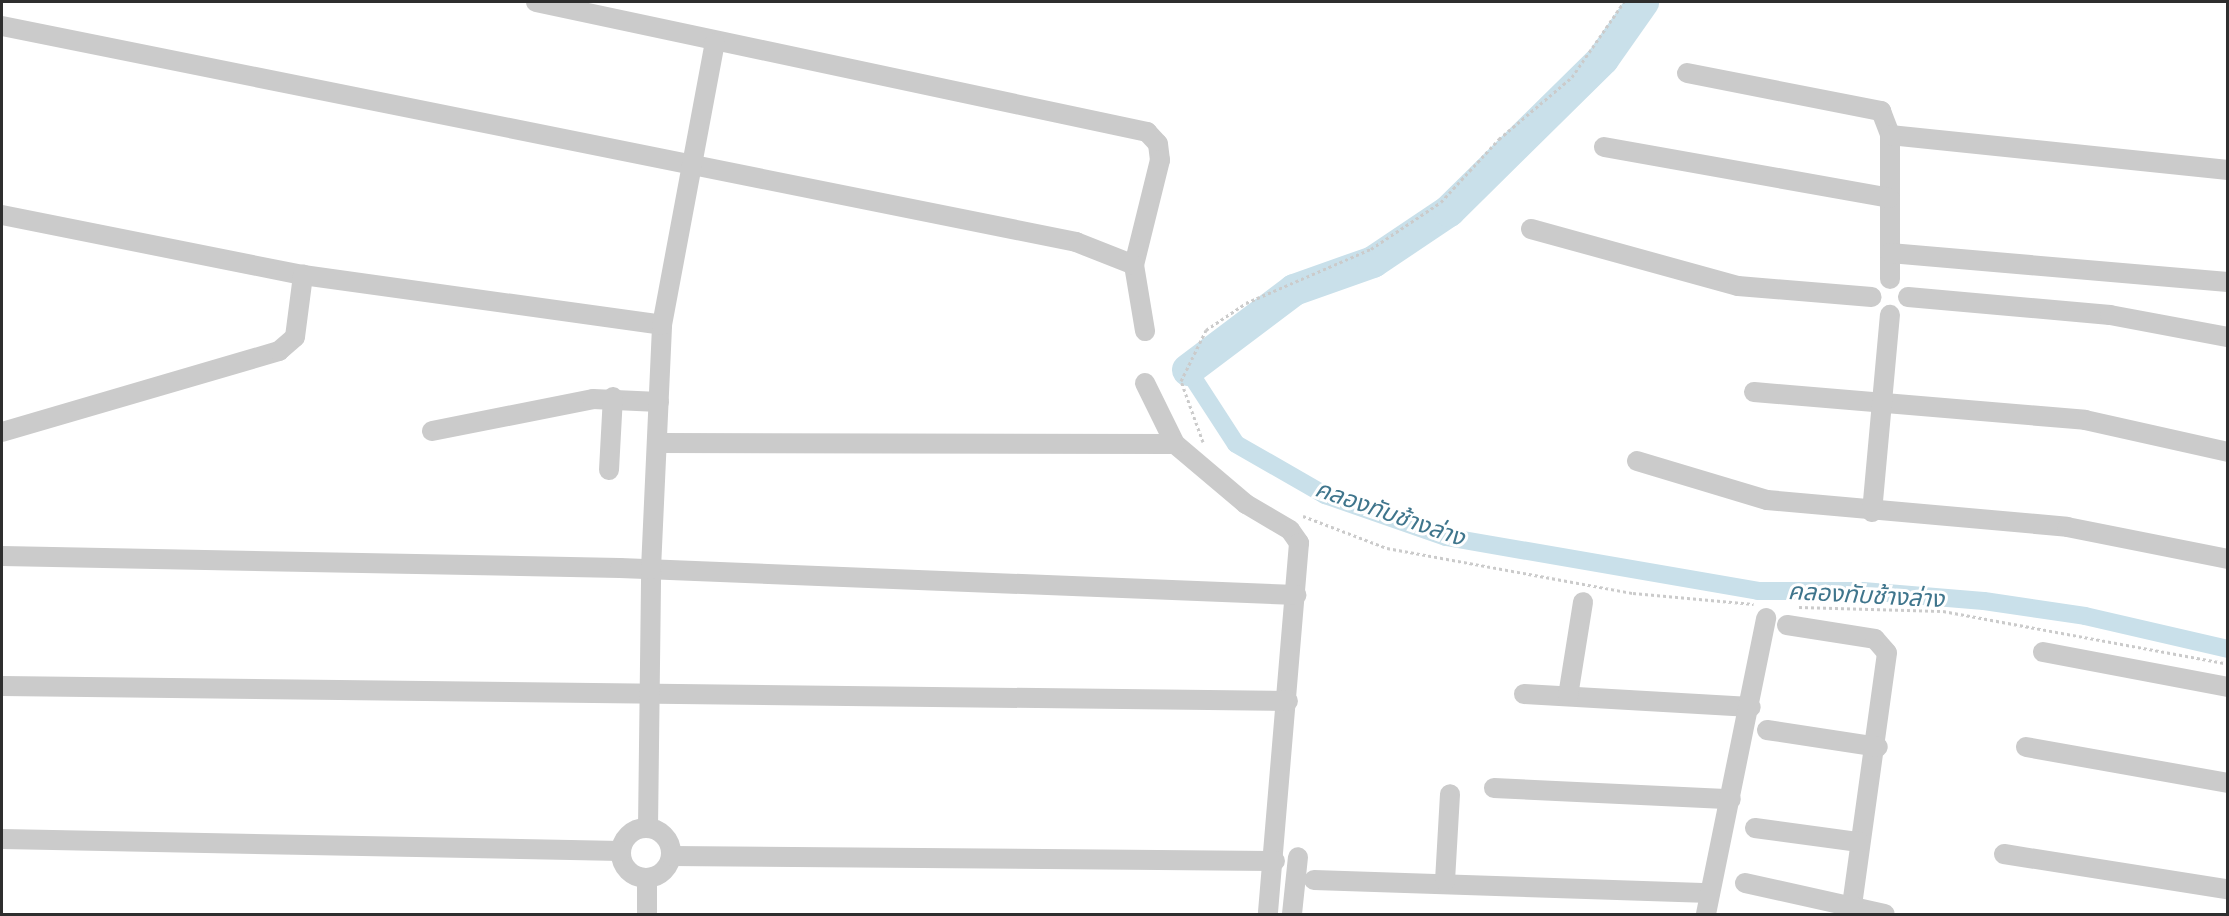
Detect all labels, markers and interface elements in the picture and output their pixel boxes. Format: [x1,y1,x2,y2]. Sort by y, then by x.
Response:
water label: คลองทับช้างล่าง [1311,474,1469,552]
water label: คลองทับช้างล่าง [1787,577,1945,613]

